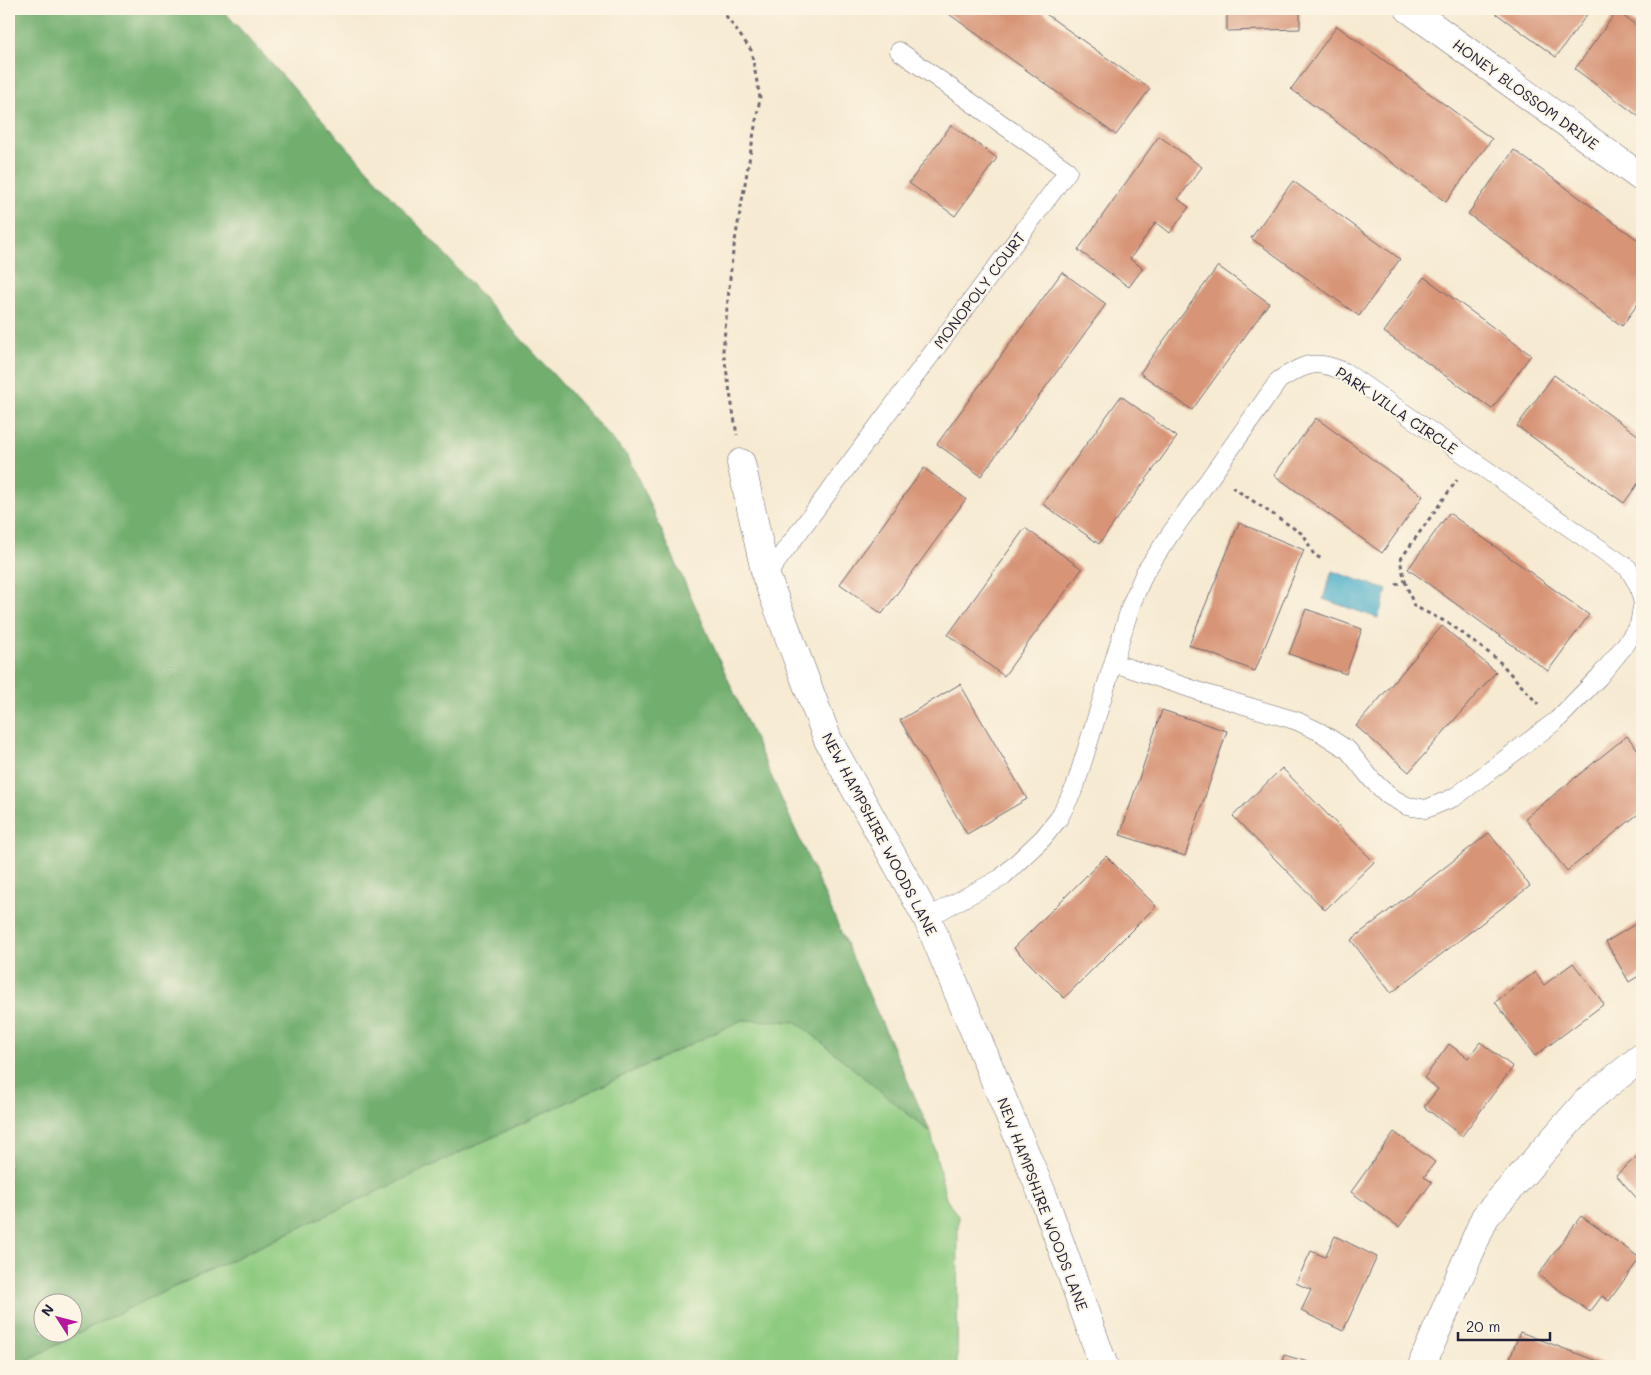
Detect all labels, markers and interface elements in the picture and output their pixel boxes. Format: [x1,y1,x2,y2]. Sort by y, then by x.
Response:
street label: HONEY BLOSSOM DRIVE [1449,34,1603,154]
street label: MONOPOLY COURT [929,228,1029,352]
street label: PARK VILLA CIRCLE [1332,362,1462,459]
street label: NEW HAMPSHIRE WOODS LANE [818,729,942,939]
street label: NEW HAMPSHIRE WOODS LANE [993,1094,1093,1314]
north arrow [32,1292,82,1342]
text: N [36,1300,58,1320]
scale bar [1458,1310,1551,1342]
text: 20 m [1466,1316,1500,1336]

